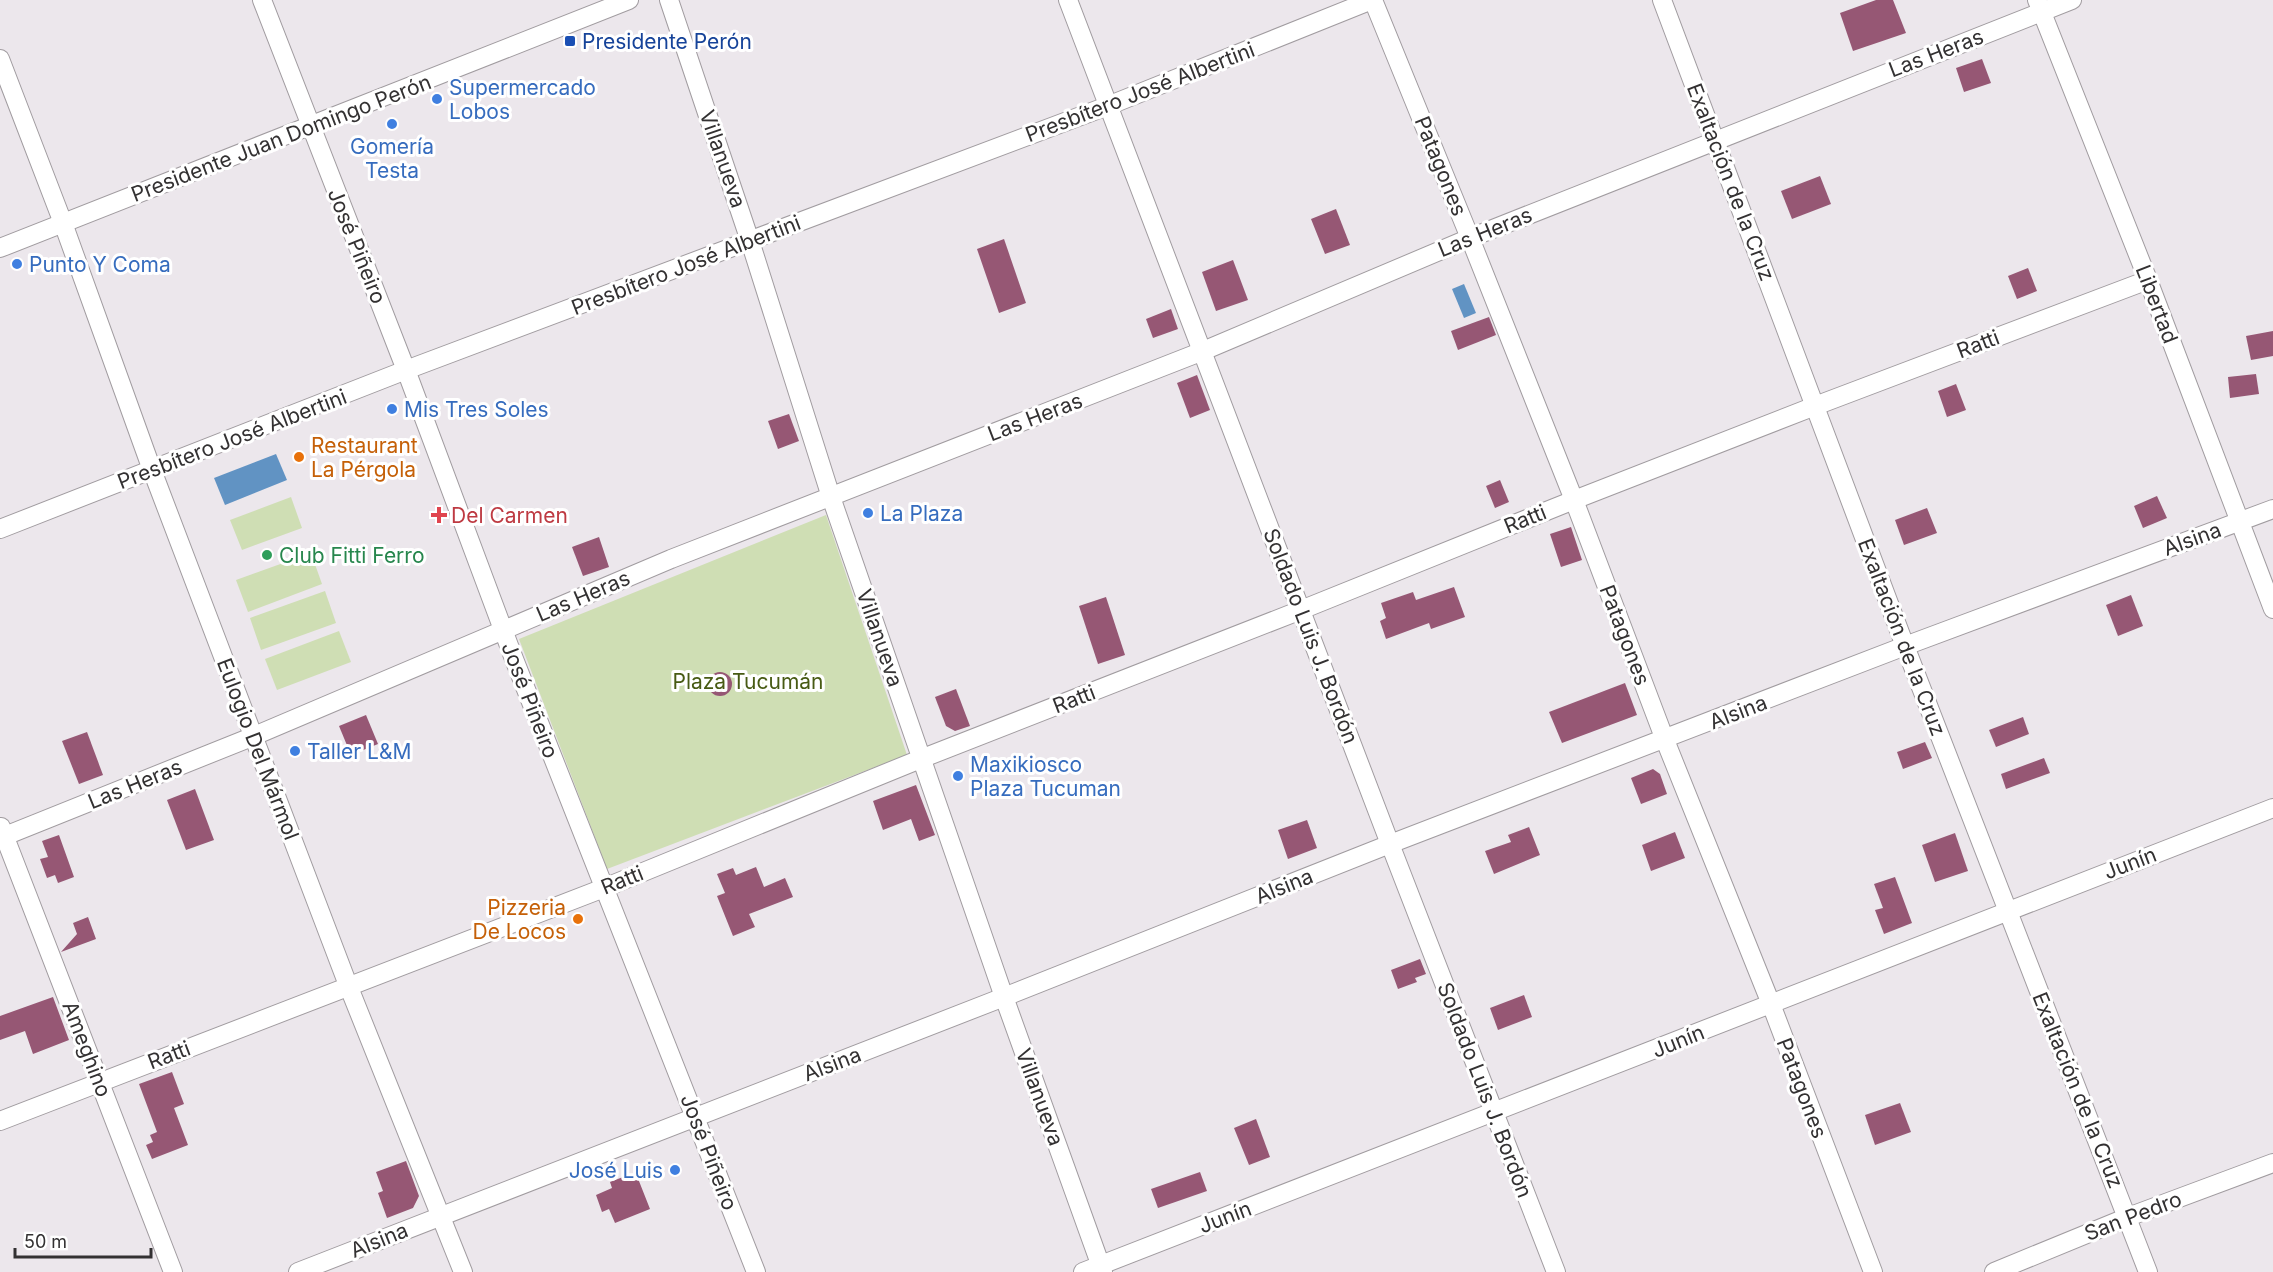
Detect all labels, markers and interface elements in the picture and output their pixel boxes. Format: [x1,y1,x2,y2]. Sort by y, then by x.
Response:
street label: Las Heras [1885,24,1987,82]
place label: Presidente Perón [582,29,752,54]
marker: Presidente Perón [563,34,577,48]
street label: Presbítero José Albertini [1022,37,1258,147]
street label: Presidente Juan Domingo Perón [127,69,435,207]
place label: Supermercado Lobos [449,75,596,124]
street label: Exaltación de la Cruz [1682,80,1780,284]
marker: Supermercado Lobos [430,92,444,106]
street label: Villanueva [695,107,751,211]
street label: Patagones [1410,113,1472,219]
marker: Gomería Testa [385,117,399,131]
place label: Gomería Testa [350,134,434,183]
street label: José Piñeiro [323,185,391,307]
street label: Las Heras [1434,202,1536,262]
street label: Presbítero José Albertini [568,210,804,320]
place label: Punto Y Coma [29,252,171,277]
marker: Punto Y Coma [10,257,24,271]
street label: Libertad [2131,261,2183,347]
street label: Ratti [1953,325,2003,363]
street label: Presbítero José Albertini [114,384,350,494]
street label: Las Heras [984,388,1086,446]
place label: Mis Tres Soles [404,397,549,422]
marker: Mis Tres Soles [385,402,399,416]
place label: Restaurant La Pérgola [311,433,418,482]
marker: Restaurant La Pérgola [292,450,306,464]
street label: Ratti [1500,499,1550,539]
place label: La Plaza [880,501,963,526]
place label: Del Carmen [451,503,568,528]
marker: La Plaza [861,506,875,520]
marker: Del Carmen [432,508,446,522]
street label: Alsina [2160,517,2224,561]
street label: Soldado Luis J. Bordón [1258,525,1364,747]
street label: Exaltación de la Cruz [1853,535,1951,739]
place label: Club Fitti Ferro [279,543,425,568]
marker: Club Fitti Ferro [260,548,274,562]
street label: Las Heras [532,565,634,627]
street label: Patagones [1594,581,1656,689]
street label: Villanueva [852,586,908,690]
street label: José Piñeiro [496,638,564,762]
street label: Eulogio Del Mármol [212,655,304,843]
park label: Plaza Tucumán [672,669,824,694]
street label: Ratti [1049,680,1099,718]
street label: Alsina [1706,690,1770,734]
place label: Taller L&M [307,739,411,764]
marker: Taller L&M [288,744,302,758]
place label: Maxikiosco Plaza Tucuman [970,752,1121,801]
street label: Las Heras [84,754,186,814]
marker: Maxikiosco Plaza Tucuman [951,769,965,783]
street label: Junín [2100,842,2160,884]
street label: Ratti [597,860,647,900]
street label: Alsina [1252,863,1316,909]
place label: Pizzeria De Locos [473,895,566,944]
marker: Pizzeria De Locos [571,912,585,926]
street label: Soldado Luis J. Bordón [1432,979,1538,1201]
street label: Exaltación de la Cruz [2027,988,2129,1192]
street label: Ameghino [57,998,117,1100]
street label: Junín [1648,1019,1708,1063]
street label: Patagones [1771,1034,1833,1142]
street label: Ratti [144,1036,194,1074]
street label: Alsina [800,1042,864,1086]
street label: Villanueva [1011,1045,1069,1149]
street label: José Piñeiro [675,1090,743,1214]
place label: José Luis [569,1158,663,1183]
marker: José Luis [668,1163,682,1177]
street label: San Pedro [2081,1186,2185,1246]
street label: Junín [1195,1196,1255,1238]
street label: Alsina [347,1217,411,1263]
scale bar [15,1221,152,1259]
text: 50 m [24,1231,67,1252]

